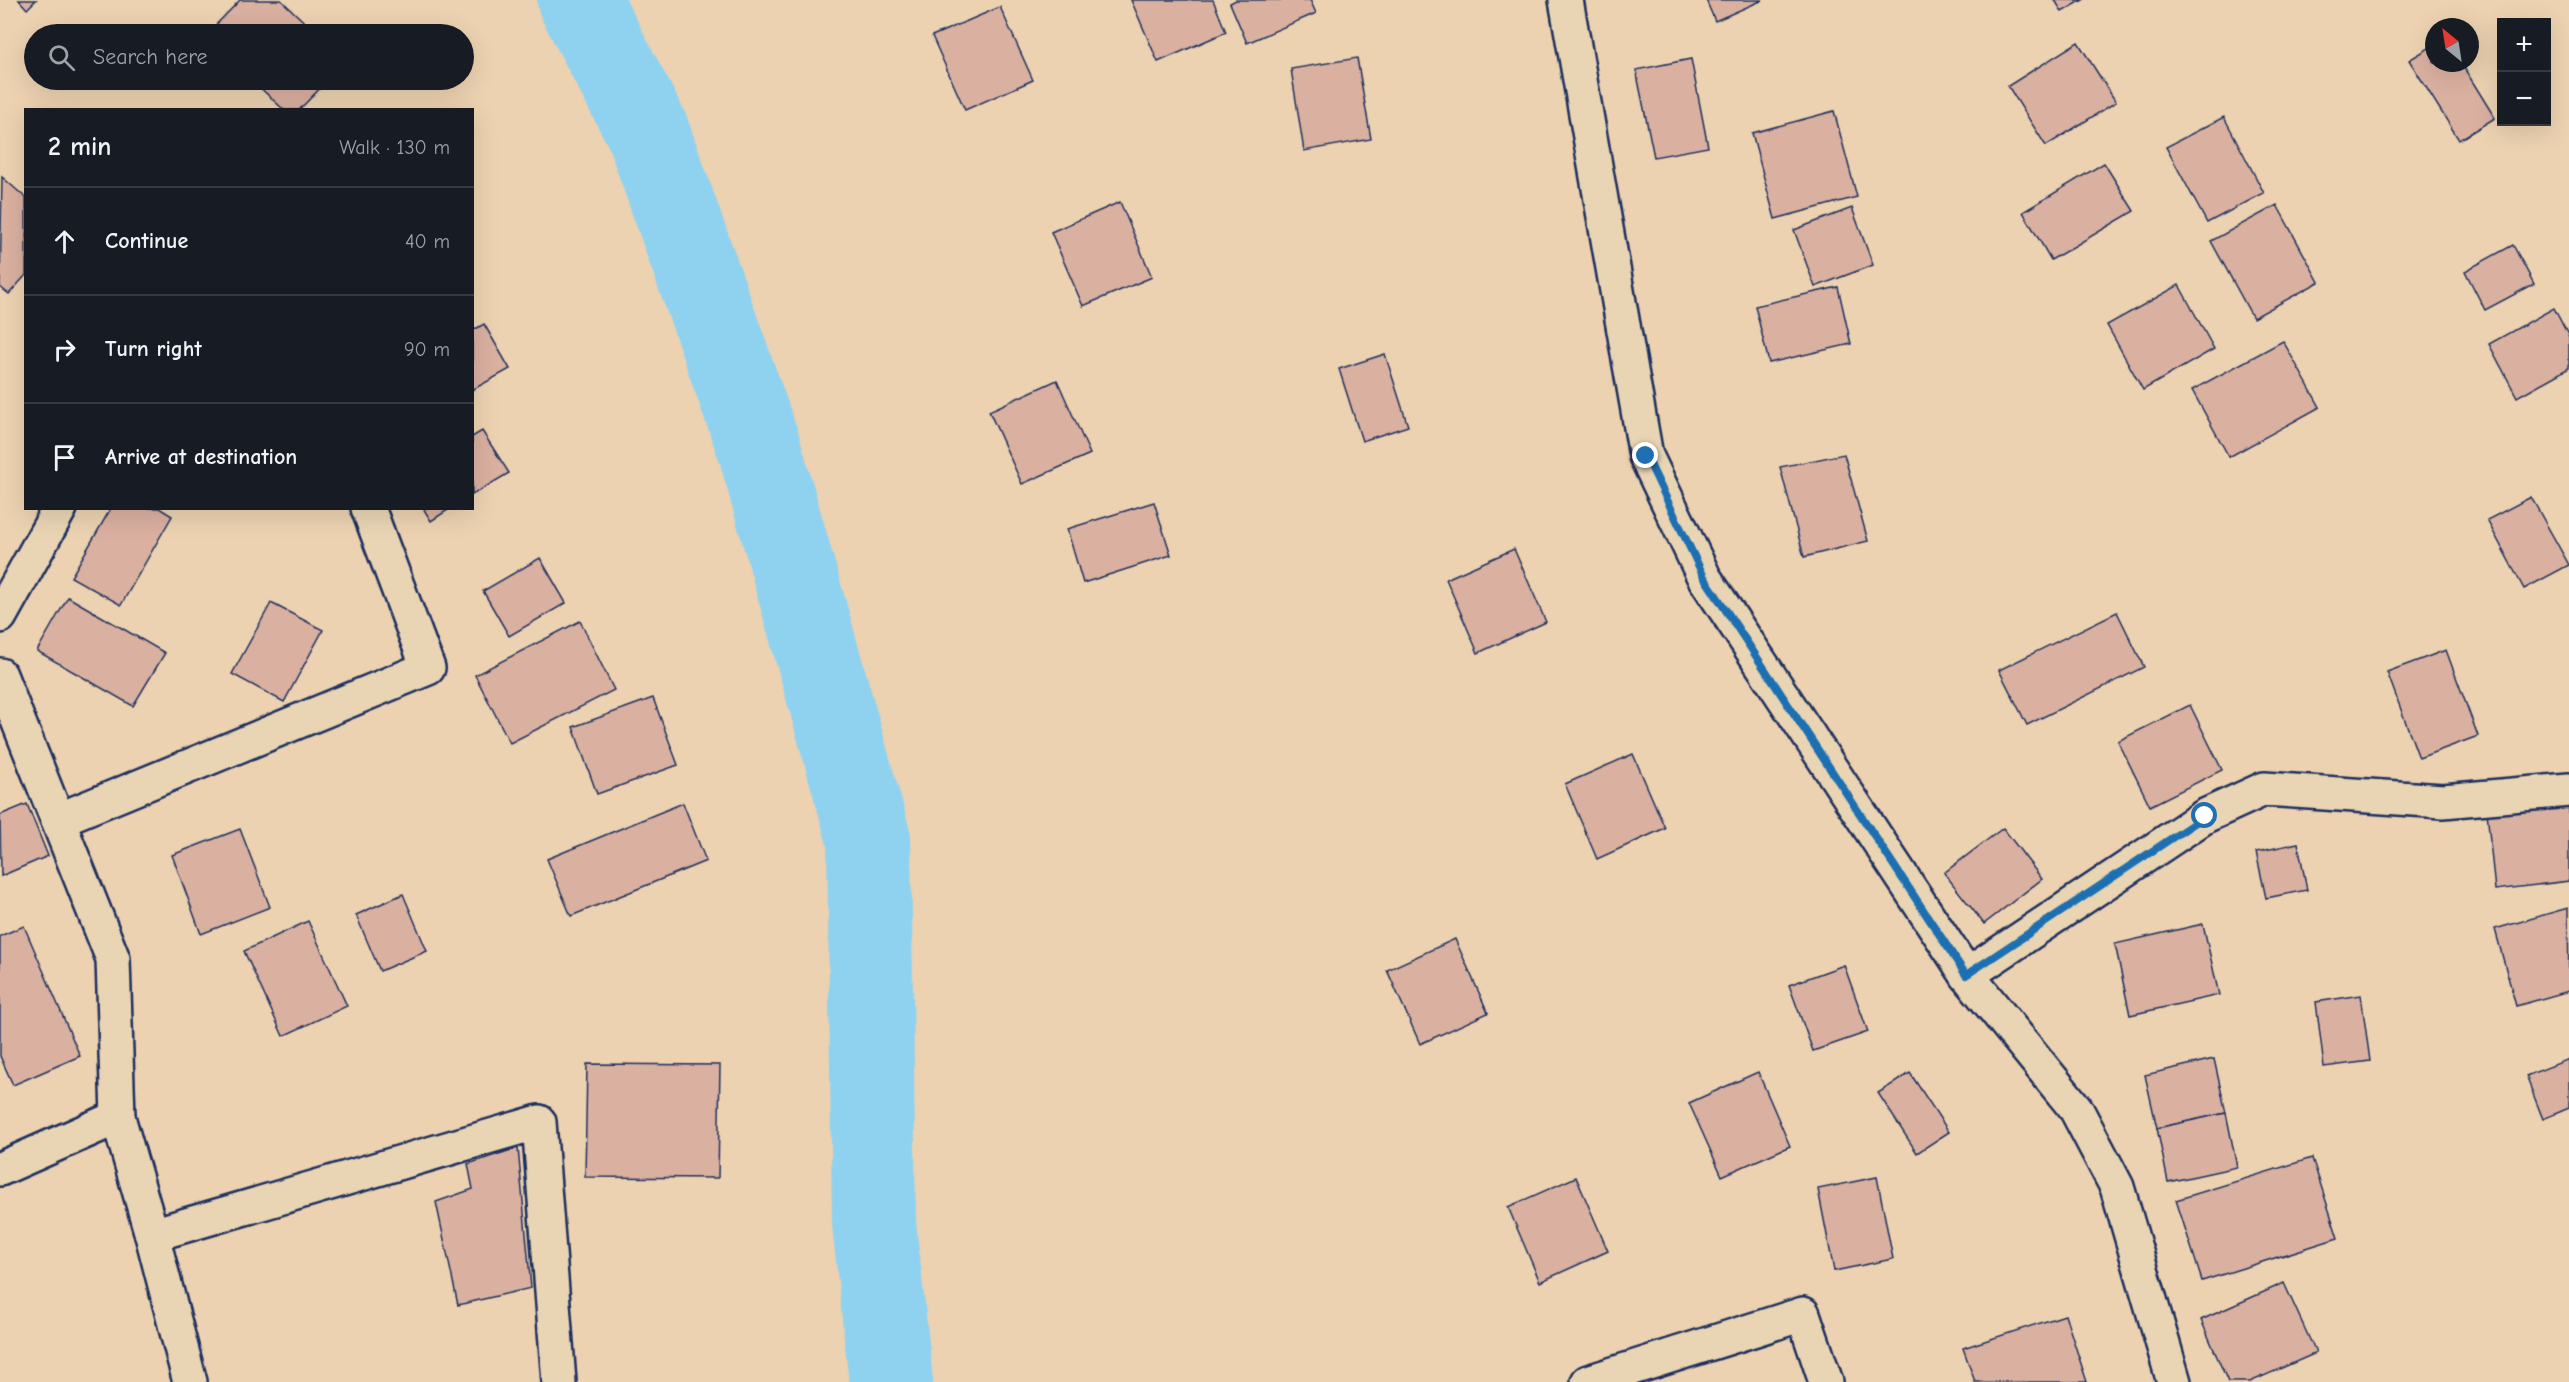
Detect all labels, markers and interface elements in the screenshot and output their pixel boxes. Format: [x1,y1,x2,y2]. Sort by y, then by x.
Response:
north arrow [2425,18,2479,72]
map controls [2497,18,2551,126]
button: + [2497,18,2551,72]
search box [24,24,474,90]
icon: search [45,41,78,74]
text: Search here [93,44,208,70]
button: − [2497,72,2551,126]
text: 2 min [48,132,111,162]
text: Walk · 130 m [339,136,450,159]
icon: ahead [48,225,81,258]
text: Continue [105,228,188,254]
text: 40 m [405,230,450,253]
icon: right [48,333,81,366]
text: Turn right [105,336,202,362]
text: 90 m [404,338,450,361]
icon: arrive [48,441,81,474]
route end [1632,442,1658,468]
text: Arrive at destination [105,444,297,470]
route start [2191,802,2217,828]

